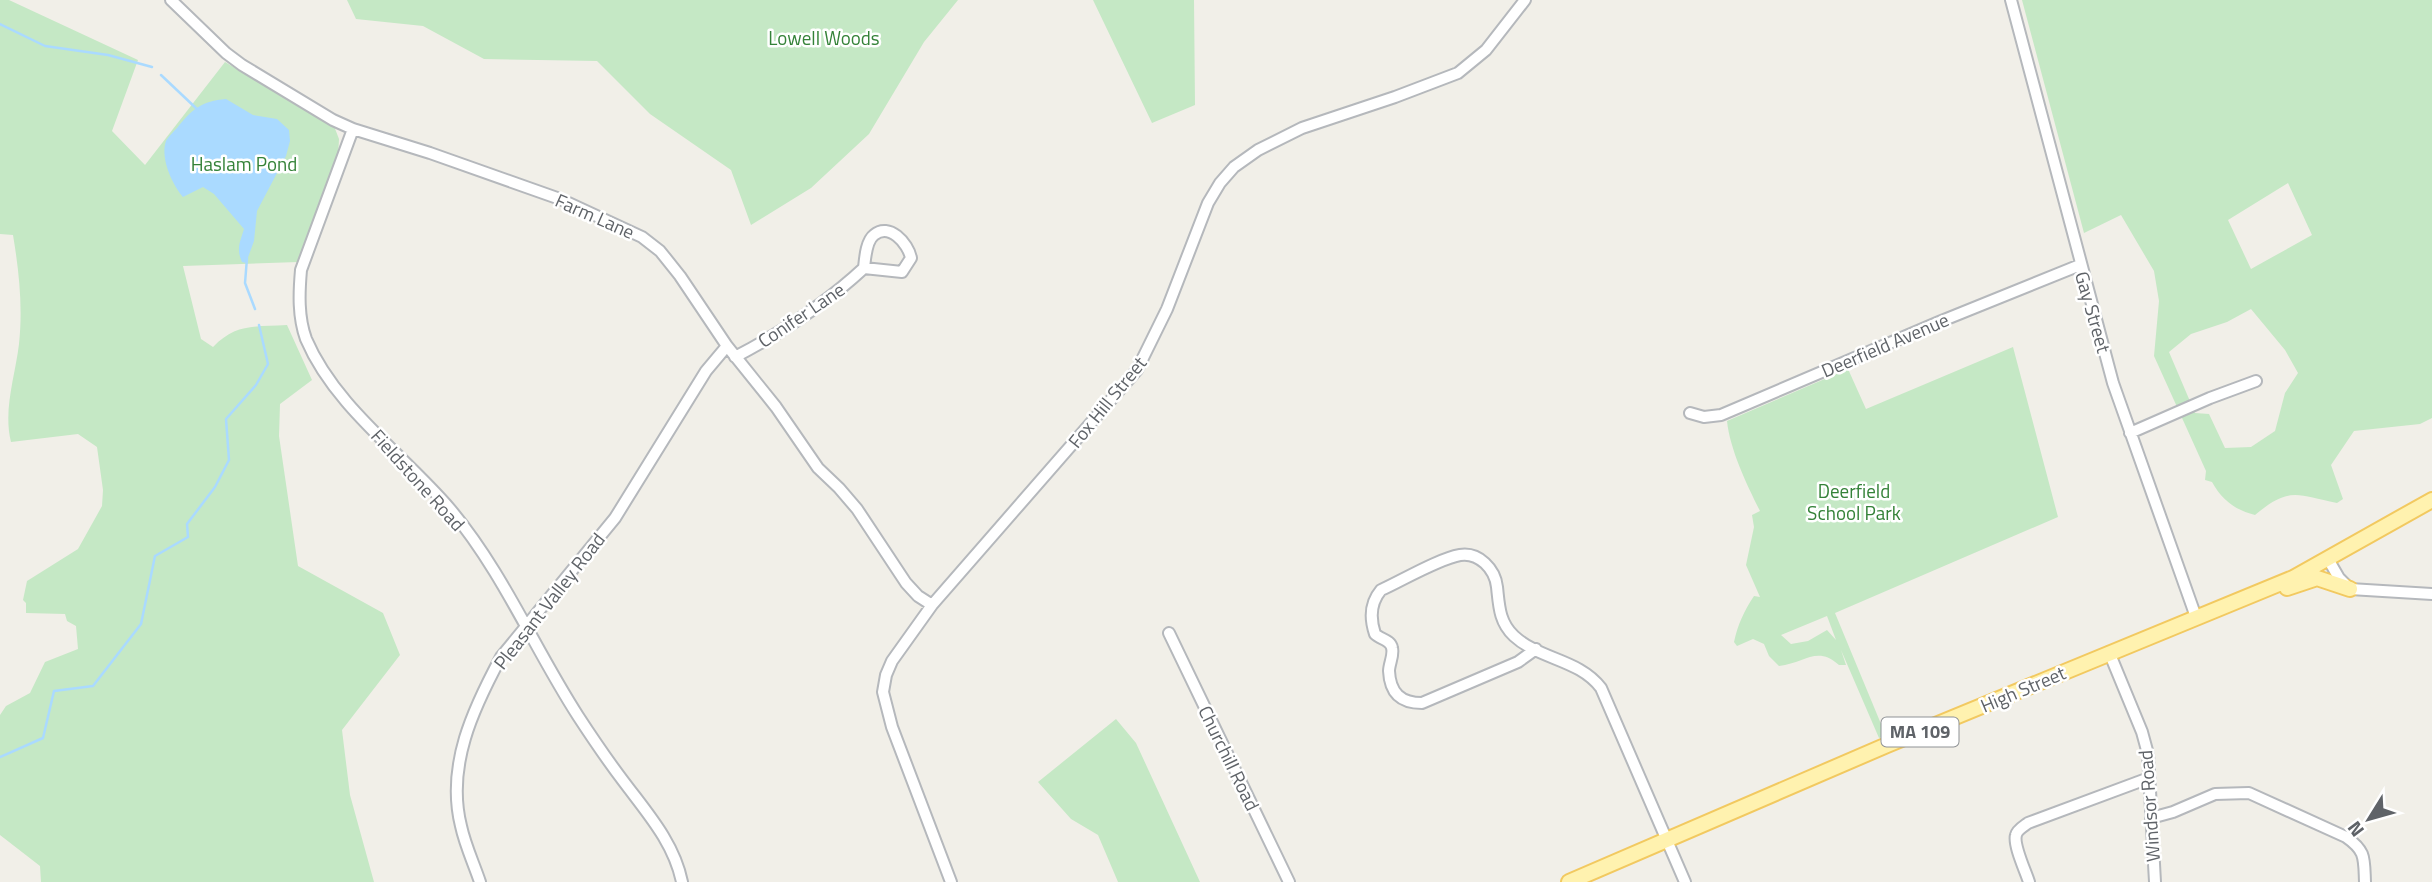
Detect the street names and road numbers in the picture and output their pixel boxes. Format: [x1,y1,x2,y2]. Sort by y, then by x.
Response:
street label: Farm Lane [551,185,639,246]
street label: Gay Street [2068,268,2119,356]
street label: Conifer Lane [751,275,850,354]
street label: Deerfield Avenue [1816,305,1953,384]
street label: Fox Hill Street [1060,349,1153,454]
street label: Fieldstone Road [364,422,472,537]
street label: Pleasant Valley Road [486,526,611,675]
street label: High Street [1976,657,2070,719]
street label: Churchill Road [1191,700,1267,815]
road number: MA 109 [1882,718,1958,746]
street label: Windsor Road [2130,749,2167,863]

